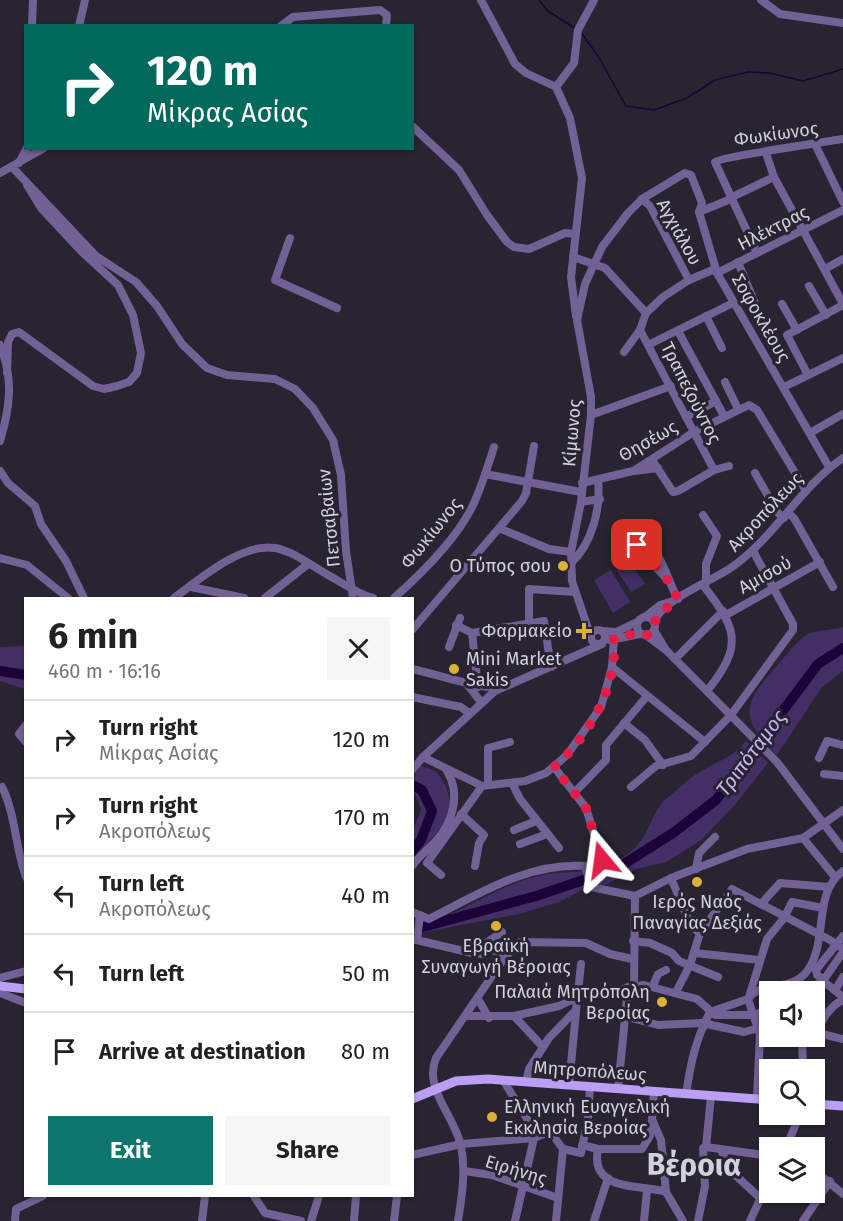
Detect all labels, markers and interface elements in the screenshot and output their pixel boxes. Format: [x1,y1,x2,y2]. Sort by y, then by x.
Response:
text: 120 m [147,46,258,96]
icon: right [48,48,126,126]
text: Μίκρας Ασίας [147,97,308,129]
street label: Φωκίωνος [733,117,820,151]
street label: Αγχιάλου [652,195,706,269]
street label: Ηλέκτρας [734,201,812,255]
street label: Σοφοκλέους [727,270,795,367]
street label: Τραπεζούντος [656,339,726,448]
street label: Κίμωνος [558,398,586,468]
street label: Θησέως [615,415,682,467]
street label: Πετσαβαίων [313,467,345,568]
street label: Ακροπόλεως [723,467,808,556]
street label: Φωκίωνος [396,493,467,573]
pin [611,519,662,570]
icon: arrive [620,528,653,561]
street label: Αμισού [735,551,795,599]
place label: Ο Τύπος σου [449,555,551,577]
marker: Ο Τύπος σου [556,559,570,573]
text: 6 min [48,614,138,658]
button: close [327,617,390,680]
place label: Φαρμακείο [482,620,572,642]
marker: Φαρμακείο [577,624,591,638]
place label: Mini Market Sakis [466,648,562,691]
text: 460 m · 16:16 [48,659,161,683]
marker: Mini Market Sakis [447,662,461,676]
water label: Τριπόταμος [711,705,792,801]
text: Turn right [99,714,198,741]
icon: right [48,723,81,756]
text: 120 m [333,726,390,753]
text: Μίκρας Ασίας [99,741,218,765]
text: Turn right [99,792,198,819]
icon: right [48,801,81,834]
text: 170 m [334,804,390,831]
text: Ακροπόλεως [99,819,211,843]
position arrow [570,828,634,892]
text: Turn left [99,870,184,897]
marker: Ιερός Ναός Παναγίας Δεξιάς [690,875,704,889]
icon: left [48,879,81,912]
text: 40 m [341,882,390,909]
place label: Ιερός Ναός Παναγίας Δεξιάς [632,891,762,934]
text: Ακροπόλεως [99,897,211,921]
marker: Εβραϊκή Συναγωγή Βέροιας [489,919,503,933]
place label: Εβραϊκή Συναγωγή Βέροιας [421,935,571,978]
icon: left [48,957,81,990]
text: Turn left [99,960,184,987]
text: 50 m [342,960,390,987]
place label: Παλαιά Μητρόπολη Βεροίας [494,981,651,1024]
map controls [759,981,825,1203]
button: sound [759,981,825,1047]
marker: Παλαιά Μητρόπολη Βεροίας [655,995,669,1009]
icon: arrive [48,1035,81,1068]
text: Arrive at destination [99,1038,306,1065]
text: 80 m [341,1038,390,1065]
street label: Μητροπόλεως [533,1056,648,1086]
button: search [759,1059,825,1125]
place label: Ελληνική Ευαγγελική Εκκλησία Βεροίας [504,1096,670,1139]
marker: Ελληνική Ευαγγελική Εκκλησία Βεροίας [485,1110,499,1124]
button: Exit [48,1116,213,1185]
button: Share [225,1116,390,1185]
button: layers [759,1137,825,1203]
district label: Βέροια [647,1147,741,1183]
street label: Ειρήνης [483,1150,550,1190]

